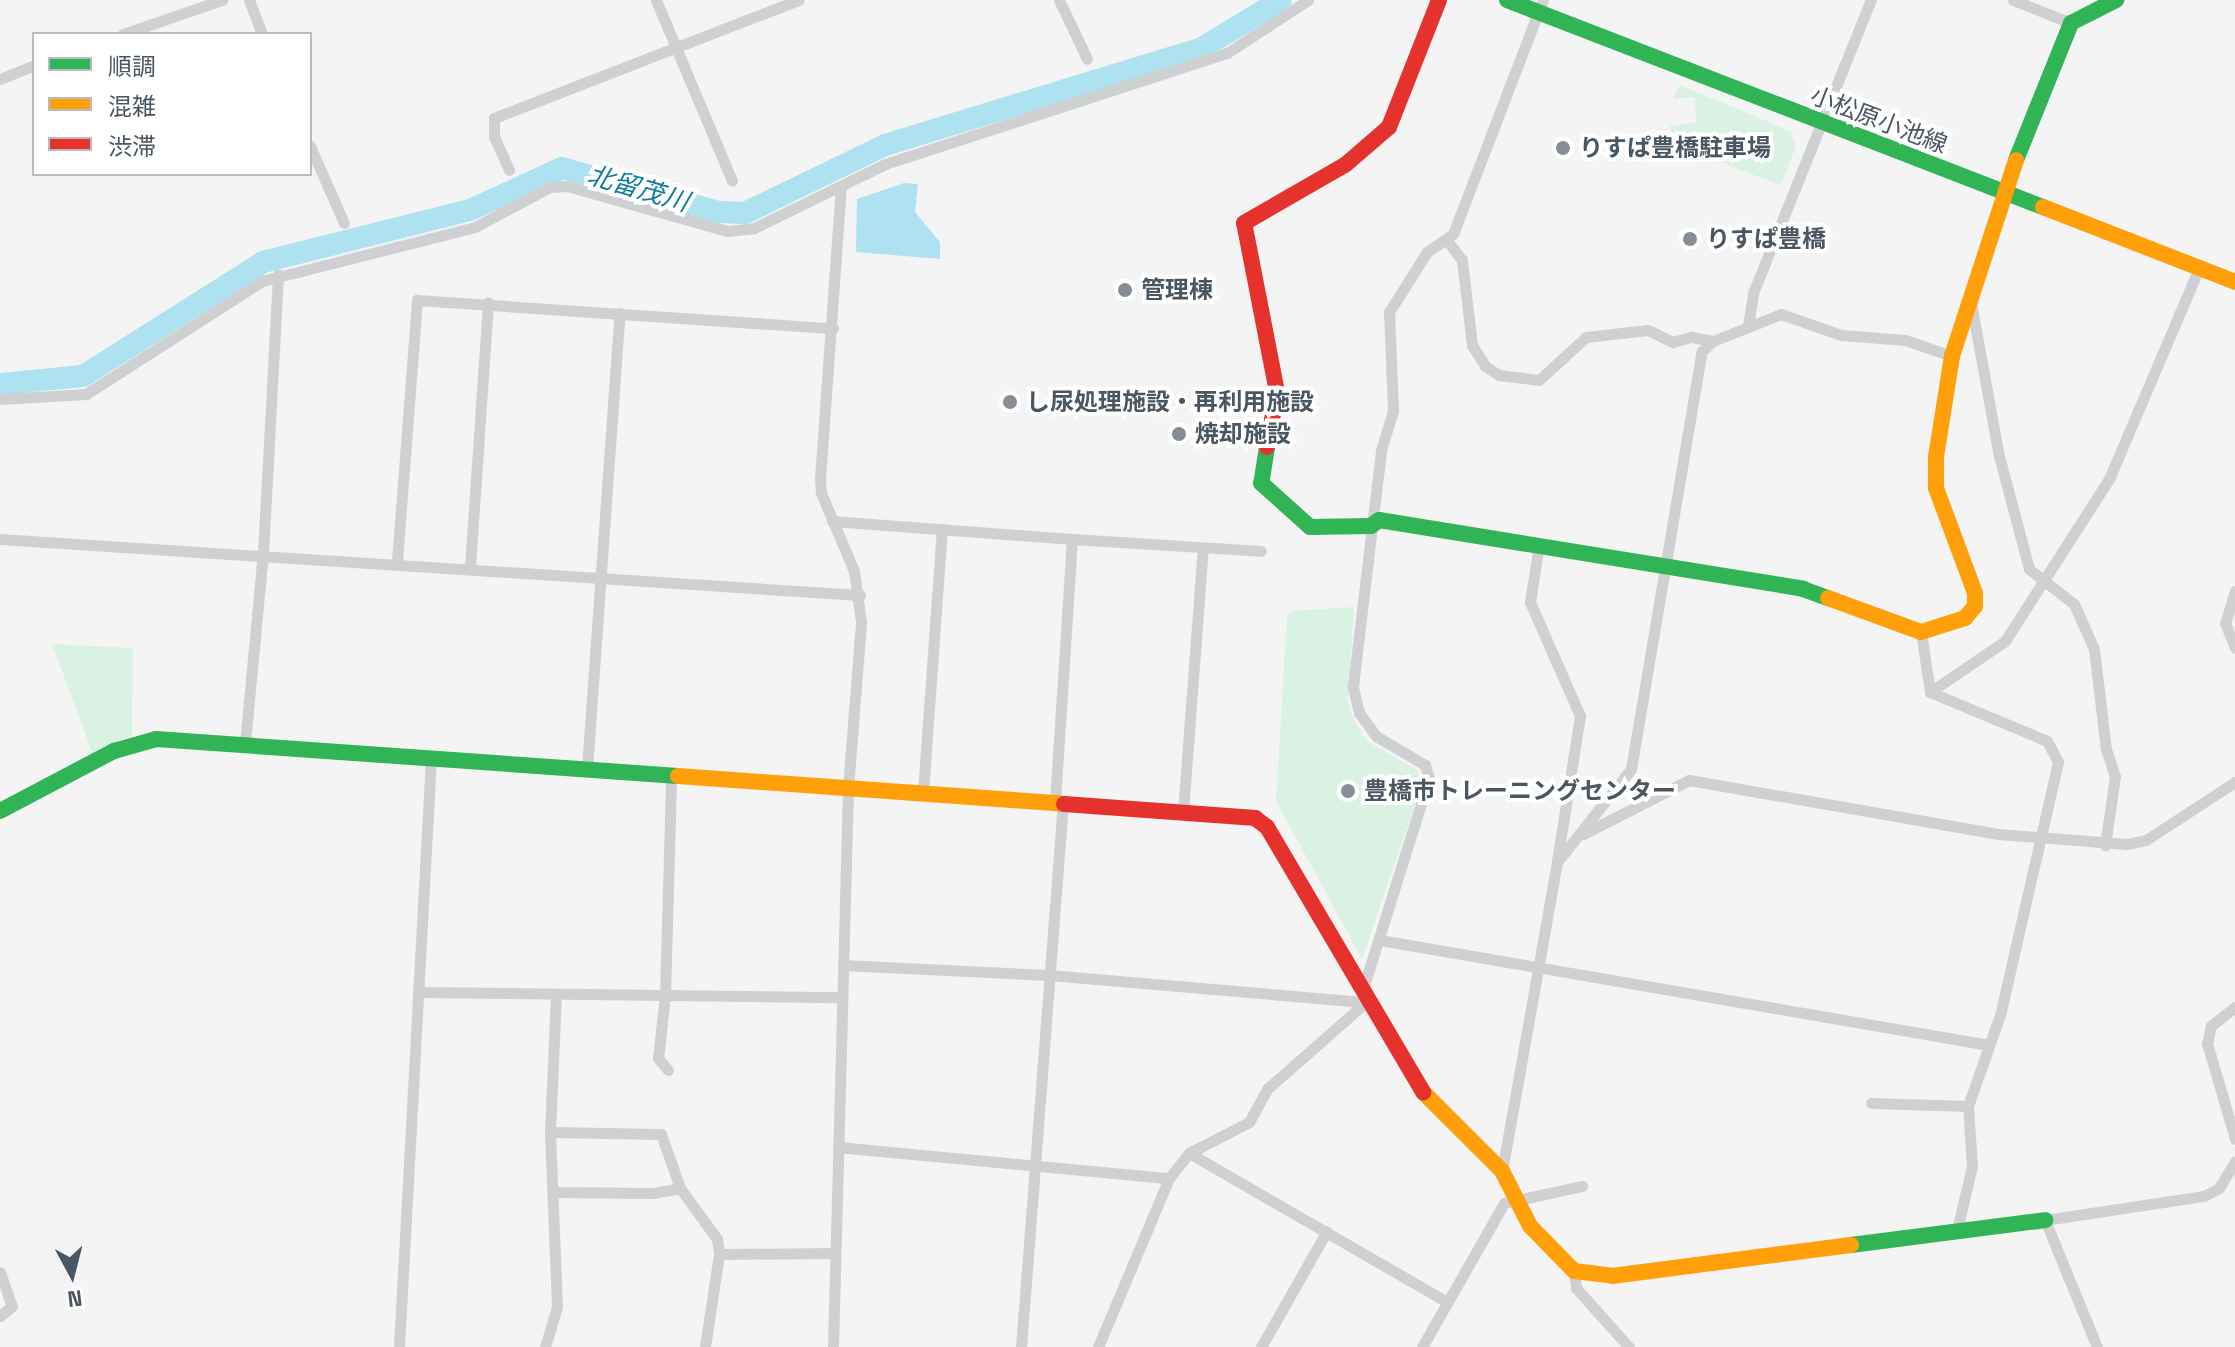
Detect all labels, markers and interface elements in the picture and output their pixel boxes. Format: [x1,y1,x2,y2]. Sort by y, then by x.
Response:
legend [32,32,312,176]
text: 順調 [108,51,156,82]
street label: 小松原小池線 [1807,81,1951,159]
text: 混雑 [108,91,156,122]
text: 渋滞 [108,131,156,162]
place label: りすぱ豊橋駐車場 [1579,134,1771,162]
marker: りすぱ豊橋駐車場 [1554,139,1572,157]
water label: 北留茂川 [584,160,692,218]
place label: りすぱ豊橋 [1706,225,1826,253]
marker: りすぱ豊橋 [1681,230,1699,248]
place label: 管理棟 [1141,276,1213,304]
marker: 管理棟 [1116,281,1134,299]
place label: し尿処理施設・再利用施設 [1026,388,1314,416]
marker: し尿処理施設・再利用施設 [1001,393,1019,411]
place label: 焼却施設 [1195,420,1291,448]
marker: 焼却施設 [1170,425,1188,443]
place label: 豊橋市トレーニングセンター [1364,777,1676,805]
marker: 豊橋市トレーニングセンター [1339,782,1357,800]
north arrow [32,1235,112,1315]
text: N [66,1284,84,1314]

